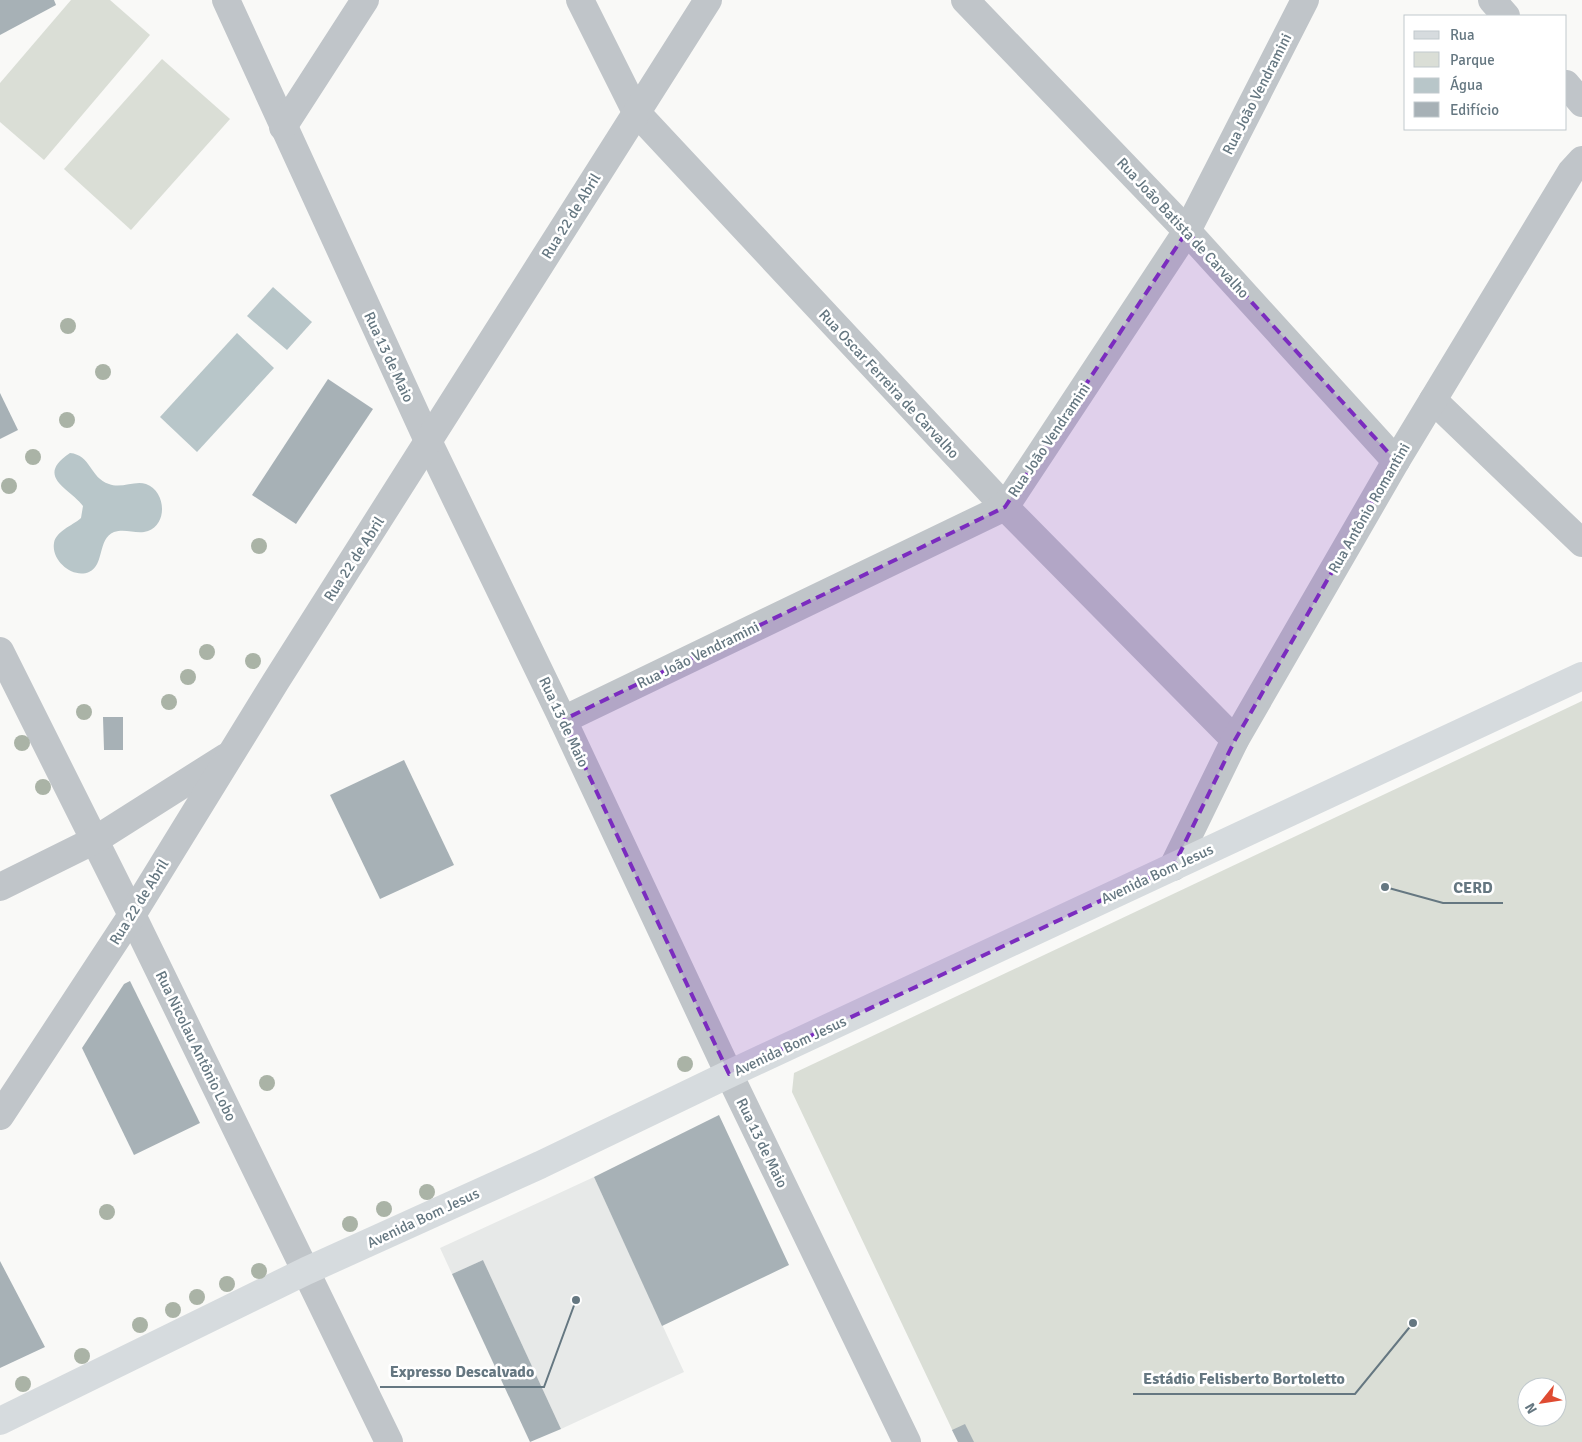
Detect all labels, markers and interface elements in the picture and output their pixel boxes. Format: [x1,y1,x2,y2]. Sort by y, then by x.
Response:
legend [1404,15,1567,130]
text: Rua [1450,26,1475,44]
street label: Rua João Vendramini [1219,30,1295,158]
text: Parque [1450,51,1495,69]
text: Água [1450,75,1483,94]
text: Edifício [1450,101,1499,119]
street label: Rua João Batista de Carvalho [1113,154,1253,302]
street label: Rua 22 de Abril [538,170,604,262]
street label: Rua Oscar Ferreira de Carvalho [815,306,963,462]
street label: Rua 13 de Maio [360,309,418,405]
street label: Rua João Vendramini [1004,380,1094,500]
street label: Rua Antônio Romantini [1324,440,1414,576]
street label: Rua 22 de Abril [320,513,388,605]
street label: Rua João Vendramini [634,618,762,692]
street label: Rua 13 de Maio [535,674,593,770]
street label: Avenida Bom Jesus [1098,840,1216,908]
street label: Rua 22 de Abril [106,856,172,948]
callout: CERD [1443,872,1503,903]
text: CERD [1453,878,1493,898]
street label: Rua Nicolau Antônio Lobo [152,968,240,1124]
street label: Avenida Bom Jesus [731,1012,849,1080]
street label: Rua 13 de Maio [733,1095,792,1191]
street label: Avenida Bom Jesus [364,1184,482,1252]
callout: Expresso Descalvado [380,1356,544,1387]
text: Expresso Descalvado [390,1362,534,1382]
callout: Estádio Felisberto Bortoletto [1133,1363,1355,1394]
text: Estádio Felisberto Bortoletto [1143,1369,1345,1389]
north arrow [1517,1377,1567,1427]
text: N [1521,1400,1541,1417]

